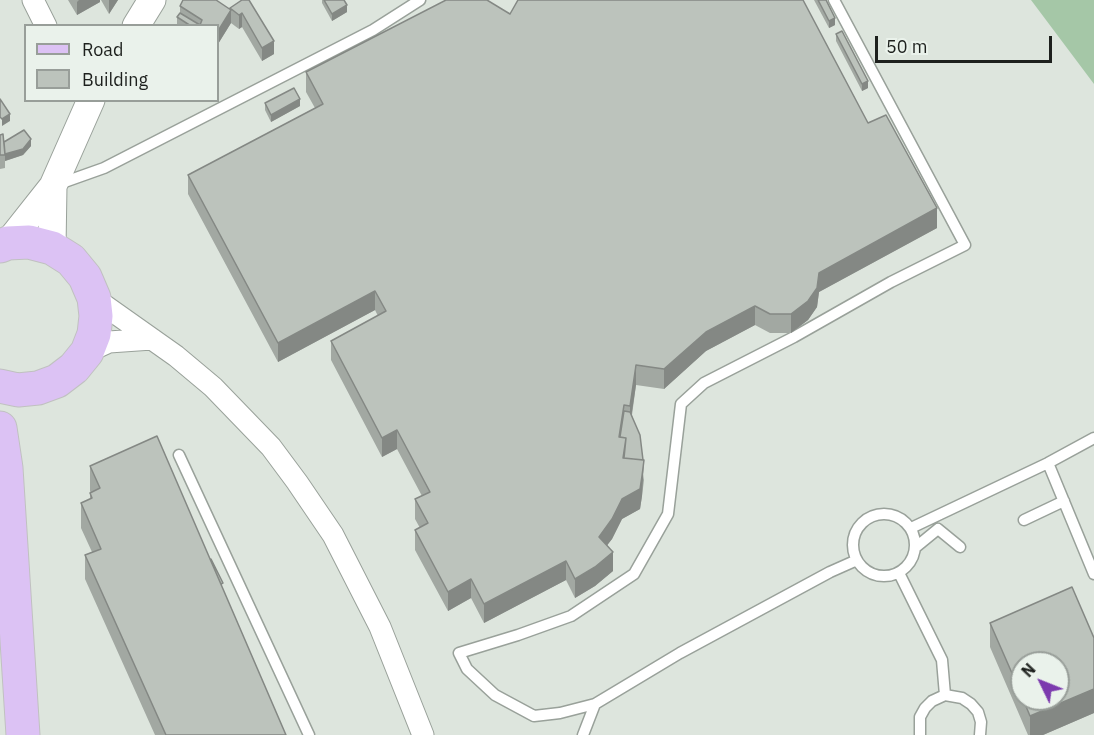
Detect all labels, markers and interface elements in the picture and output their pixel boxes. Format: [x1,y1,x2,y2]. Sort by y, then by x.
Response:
legend [24,24,219,102]
scale bar [878,24,1055,62]
text: 50 m [886,35,928,58]
text: Road [82,38,123,61]
text: Building [82,68,148,91]
north arrow [1010,651,1070,711]
text: N [1017,659,1040,681]

